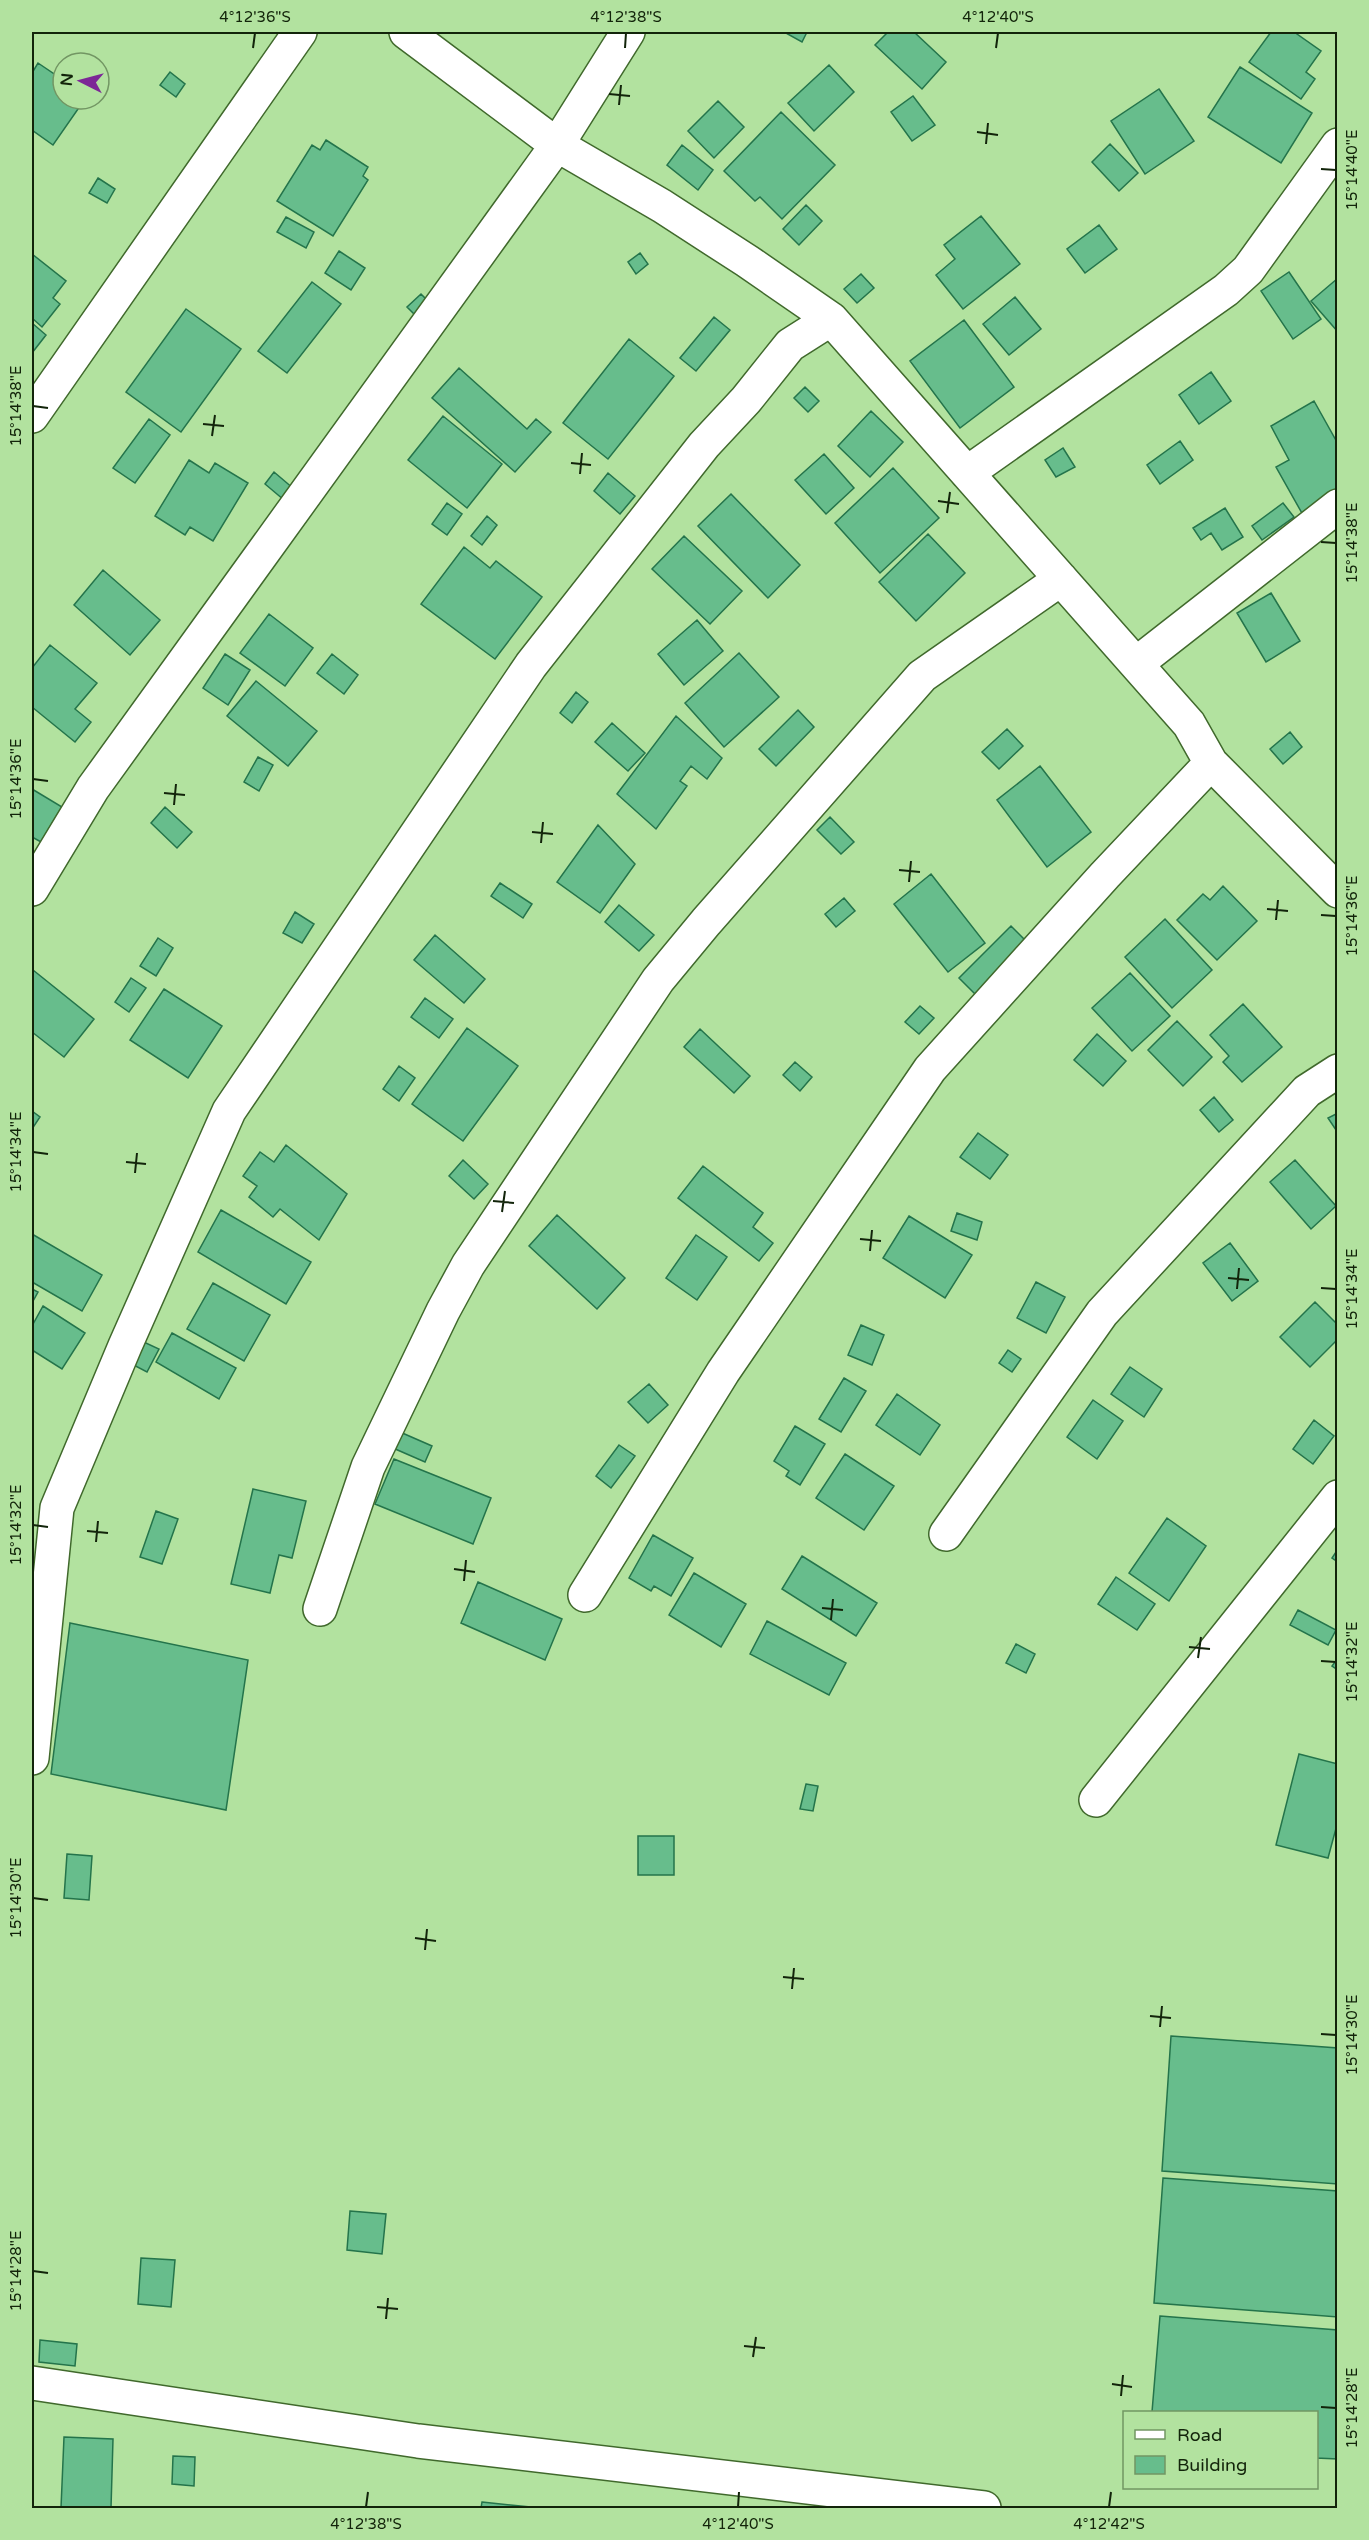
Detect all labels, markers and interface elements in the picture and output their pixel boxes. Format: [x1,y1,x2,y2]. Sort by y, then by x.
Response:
text: 4°12'36"S [219,8,291,26]
text: 4°12'38"S [590,8,662,26]
text: 4°12'40"S [962,8,1034,26]
north arrow [51,51,111,111]
text: N [56,72,78,87]
text: 15°14'40"E [1343,130,1361,210]
text: 15°14'38"E [7,366,25,446]
text: 15°14'38"E [1343,503,1361,583]
text: 15°14'36"E [7,739,25,819]
text: 15°14'36"E [1343,876,1361,956]
text: 15°14'34"E [7,1112,25,1192]
text: 15°14'34"E [1343,1249,1361,1329]
text: 15°14'32"E [7,1485,25,1565]
text: 15°14'32"E [1343,1622,1361,1702]
text: 15°14'30"E [7,1858,25,1938]
text: 15°14'30"E [1343,1995,1361,2075]
text: 15°14'28"E [7,2231,25,2311]
text: 15°14'28"E [1343,2368,1361,2448]
legend [1123,2411,1318,2489]
text: Road [1177,2424,1222,2446]
text: Building [1177,2454,1247,2476]
text: 4°12'38"S [330,2515,402,2533]
text: 4°12'40"S [702,2515,774,2533]
text: 4°12'42"S [1073,2515,1145,2533]

